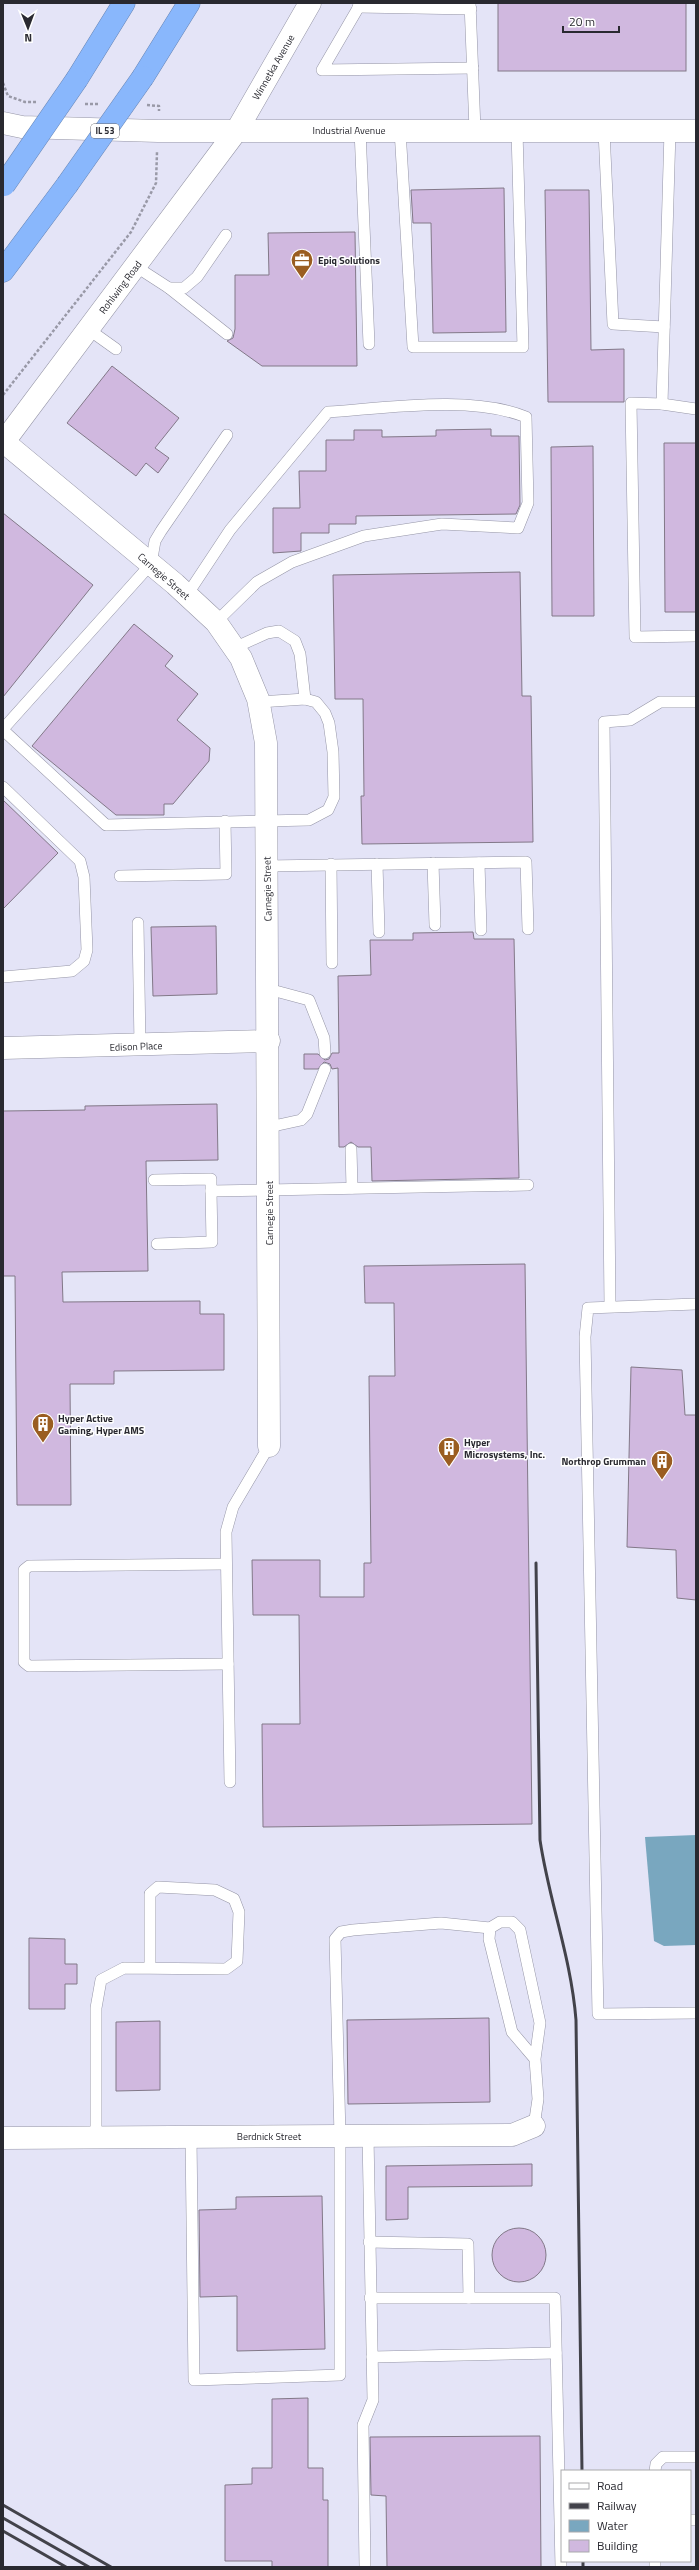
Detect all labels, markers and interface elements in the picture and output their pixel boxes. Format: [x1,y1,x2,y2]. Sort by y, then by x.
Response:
north arrow [8,8,48,48]
scale bar [563,8,619,34]
text: 20 m [569,12,595,31]
text: N [24,30,32,46]
street label: Winnetka Avenue [249,32,298,103]
street label: Industrial Avenue [312,123,386,138]
road number: IL 53 [91,124,119,138]
office icon: Epiq Solutions [289,247,315,280]
place label: Epiq Solutions [318,253,380,268]
street label: Rohlwing Road [95,258,145,317]
street label: Carnegie Street [134,549,193,604]
street label: Carnegie Street [259,856,276,921]
street label: Edison Place [109,1038,163,1055]
street label: Carnegie Street [262,1180,277,1245]
building icon: Hyper Active Gaming, Hyper AMS [30,1411,56,1444]
place label: Hyper Active Gaming, Hyper AMS [58,1411,145,1438]
building icon: Hyper Microsystems, Inc. [436,1435,462,1468]
place label: Hyper Microsystems, Inc. [464,1435,545,1462]
building icon: Northrop Grumman [649,1448,675,1481]
place label: Northrop Grumman [561,1454,646,1469]
street label: Berdnick Street [237,2129,302,2144]
legend [561,2470,691,2562]
text: Road [597,2476,623,2495]
text: Railway [597,2496,637,2515]
text: Water [597,2516,628,2535]
text: Building [597,2536,638,2555]

